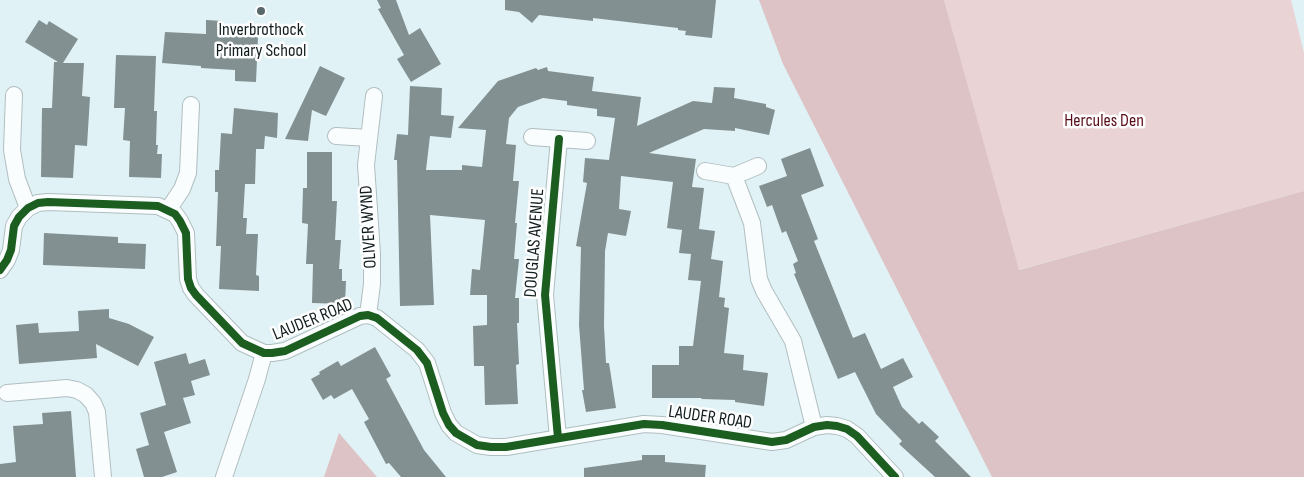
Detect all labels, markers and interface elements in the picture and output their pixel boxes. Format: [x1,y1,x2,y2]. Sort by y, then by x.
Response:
marker: Inverbrothock Primary School [255,5,267,17]
place label: Inverbrothock Primary School [216,19,306,62]
park label: Hercules Den [1064,110,1144,132]
street label: OLIVER WYND [356,185,382,269]
street label: DOUGLAS AVENUE [520,188,550,298]
street label: LAUDER ROAD [270,294,356,346]
street label: LAUDER ROAD [667,401,753,435]

